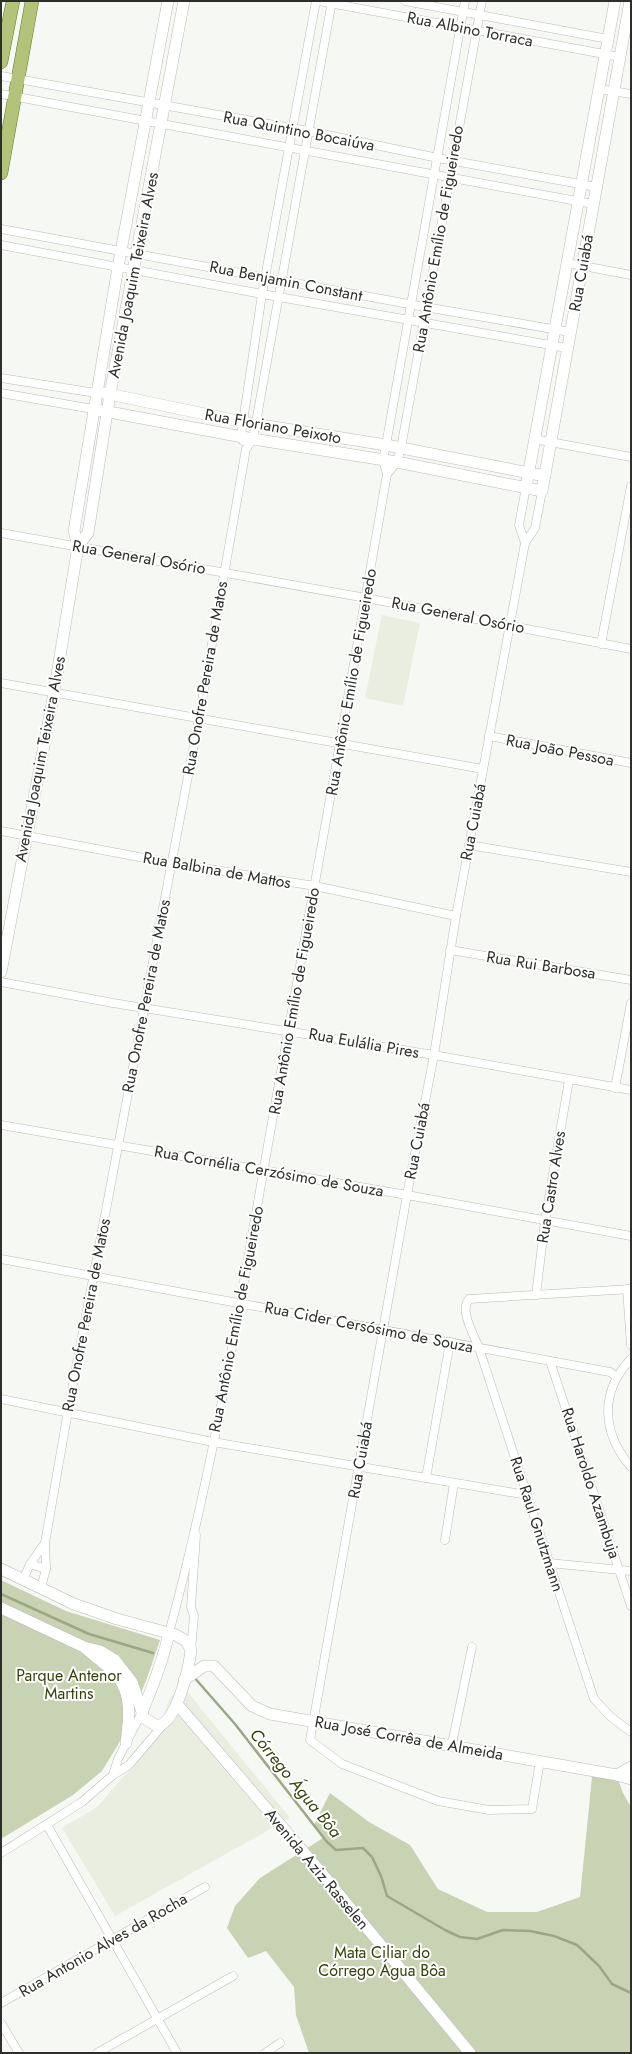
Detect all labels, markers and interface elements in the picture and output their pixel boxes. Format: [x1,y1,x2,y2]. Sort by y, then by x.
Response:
street label: Rua Albino Torraca [405,6,535,52]
street label: Rua Quintino Bocaiúva [221,105,377,157]
street label: Rua Antônio Emílio de Figueiredo [407,124,469,354]
street label: Avenida Joaquim Teixeira Alves [102,170,164,380]
street label: Rua Cuiabá [563,233,599,313]
street label: Rua Benjamin Constant [208,255,365,307]
street label: Rua Floriano Peixoto [203,403,343,449]
street label: Rua General Osório [71,534,208,580]
street label: Rua Antônio Emílio de Figueiredo [320,567,382,797]
street label: Rua Onofre Pereira de Matos [177,579,233,777]
street label: Rua General Osório [390,591,527,639]
street label: Avenida Joaquim Teixeira Alves [9,654,71,864]
street label: Rua João Pessoa [504,728,616,772]
street label: Rua Cuiabá [454,782,492,862]
street label: Rua Balbina de Mattos [141,846,293,894]
street label: Rua Antônio Emílio de Figueiredo [263,886,325,1116]
street label: Rua Onofre Pereira de Matos [116,897,176,1095]
street label: Rua Rui Barbosa [485,945,597,985]
street label: Rua Eulália Pires [307,1022,421,1064]
street label: Rua Cuiabá [398,1101,436,1181]
street label: Rua Castro Alves [531,1129,571,1245]
street label: Rua Cornélia Cerzósimo de Souza [152,1139,386,1203]
street label: Rua Antônio Emílio de Figueiredo [203,1204,269,1434]
street label: Rua Onofre Pereira de Matos [56,1216,116,1414]
street label: Rua Cider Cersósimo de Souza [263,1295,475,1359]
street label: Rua Haroldo Azambuja [556,1405,626,1561]
street label: Rua Cuiabá [342,1420,378,1500]
street label: Rua Raul Gnutzmann [504,1454,570,1594]
park label: Parque Antenor Martins [16,1664,122,1705]
street label: Rua José Corrêa de Almeida [313,1710,505,1766]
water label: Córrego Água Bôa [244,1723,348,1843]
street label: Avenida Aziz Rasselen [259,1803,375,1935]
street label: Rua Antonio Alves da Rocha [15,1887,191,2003]
park label: Mata Ciliar do Córrego Água Bôa [318,1941,446,1982]

